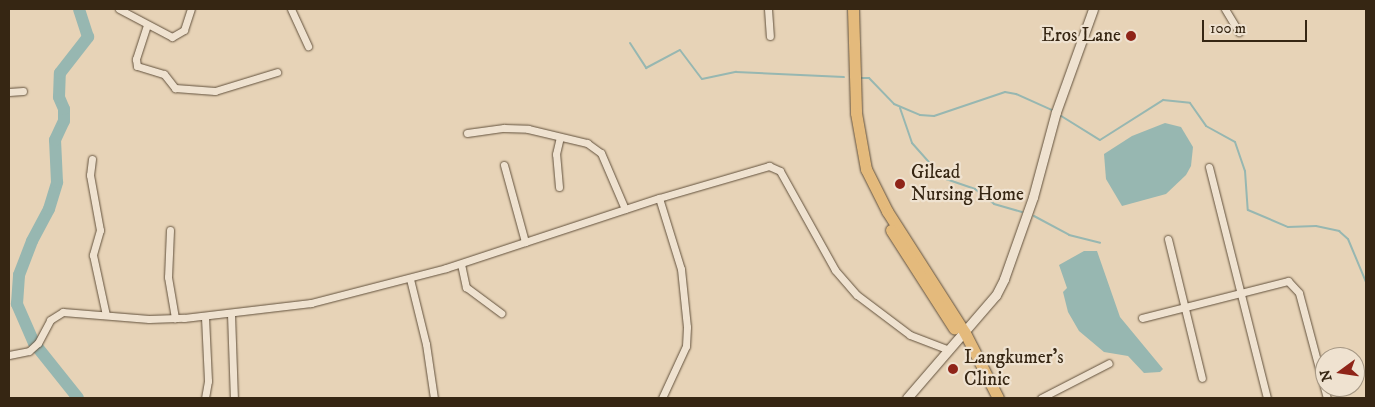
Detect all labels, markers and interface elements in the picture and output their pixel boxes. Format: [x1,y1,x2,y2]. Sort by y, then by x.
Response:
scale bar [1205,10,1310,42]
text: 100 m [1210,19,1246,38]
place label: Eros Lane [1041,25,1121,47]
marker: Eros Lane [1125,30,1137,42]
place label: Gilead Nursing Home [911,162,1024,206]
marker: Gilead Nursing Home [893,177,907,191]
place label: Langkumer's Clinic [964,347,1064,391]
north arrow [1315,347,1365,397]
marker: Langkumer's Clinic [946,362,960,376]
text: N [1316,368,1337,383]

